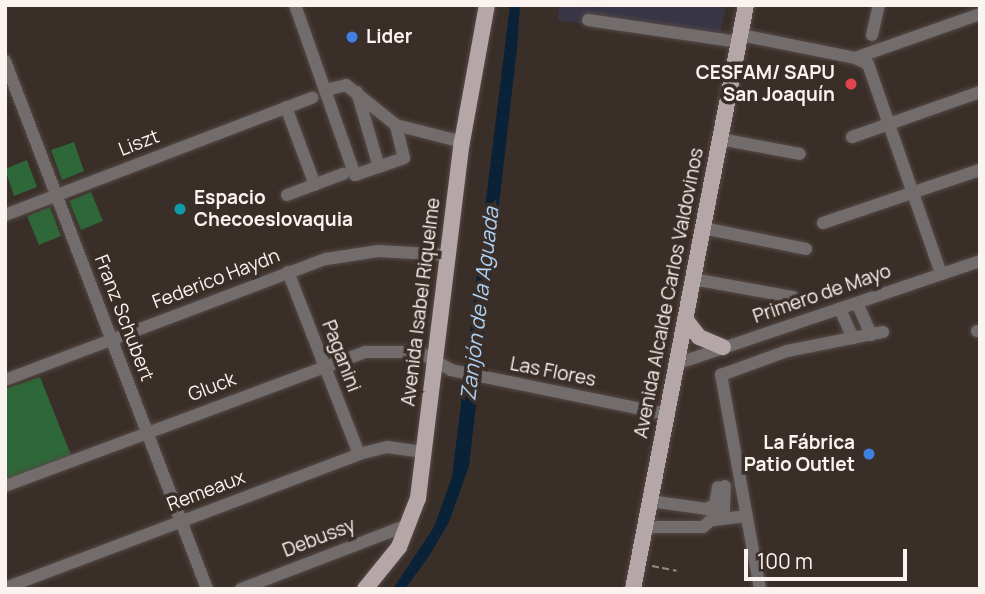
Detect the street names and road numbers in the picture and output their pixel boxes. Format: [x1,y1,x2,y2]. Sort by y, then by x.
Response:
street label: Liszt [115,125,163,161]
street label: Avenida Alcalde Carlos Valdovinos [630,146,708,440]
street label: Avenida Isabel Riquelme [397,196,445,408]
street label: Federico Haydn [149,244,283,314]
street label: Franz Schubert [89,252,159,384]
street label: Primero de Mayo [750,260,894,328]
street label: Paganini [317,317,365,395]
street label: Las Flores [508,353,598,391]
street label: Gluck [185,368,239,406]
street label: Remeaux [164,466,248,516]
street label: Debussy [279,514,359,562]

